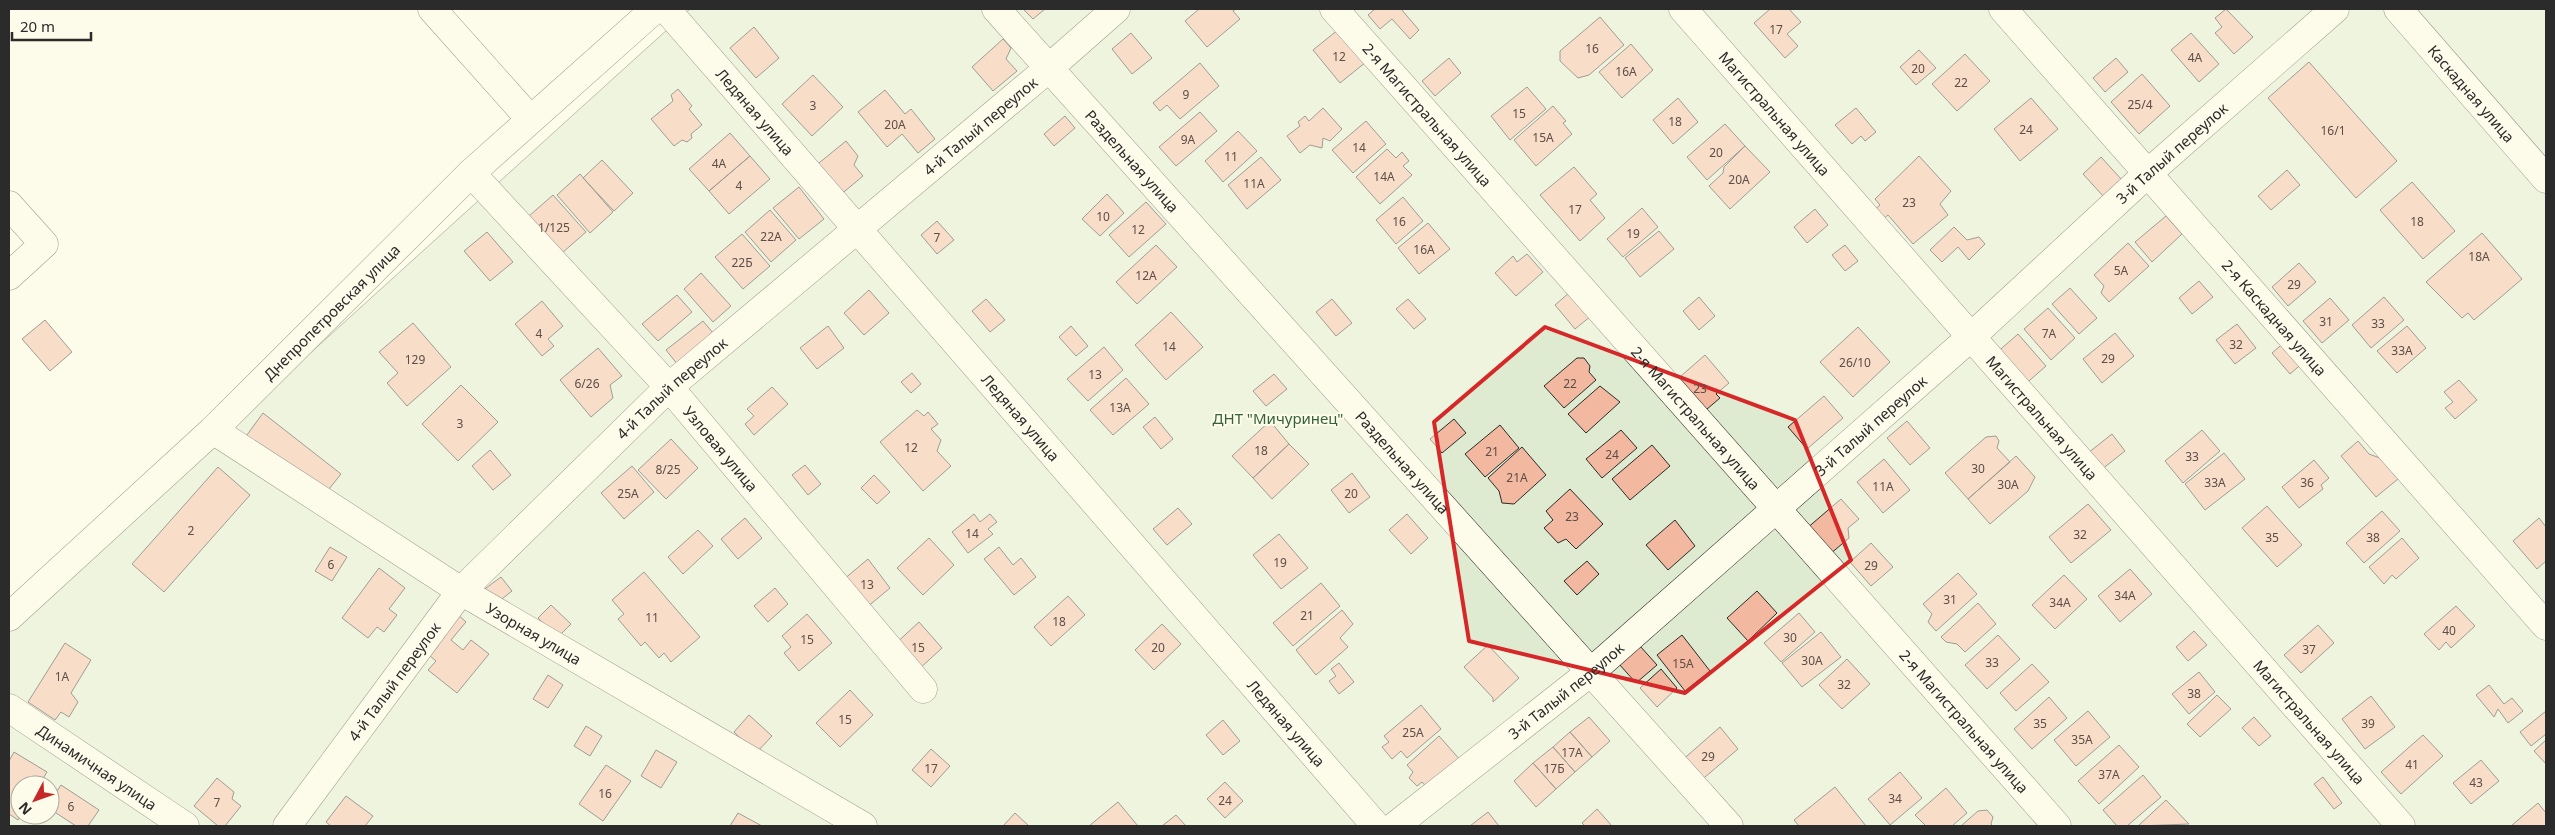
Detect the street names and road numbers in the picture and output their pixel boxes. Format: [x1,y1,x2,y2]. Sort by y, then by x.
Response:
street label: 2-я Магистральная улица [1359,39,1496,191]
street label: Каскадная улица [2424,41,2519,146]
street label: Магистральная улица [1715,47,1835,180]
street label: Ледяная улица [712,64,799,159]
street label: 4-й Талый переулок [919,72,1041,179]
street label: 3-й Талый переулок [2111,98,2232,208]
street label: Раздельная улица [1081,105,1184,216]
street label: Днепропетровская улица [259,240,404,384]
street label: 2-я Каскадная улица [2218,255,2331,380]
street label: 4-й Талый переулок [612,333,731,443]
street label: 2-я Магистральная улица [1627,342,1765,494]
street label: Магистральная улица [1982,351,2102,484]
street label: Ледяная улица [978,370,1064,465]
street label: 3-й Талый переулок [1810,371,1931,480]
street label: Узловая улица [679,402,763,496]
street label: Раздельная улица [1351,407,1454,518]
street label: Узорная улица [483,598,585,669]
street label: 4-й Талый переулок [343,618,445,745]
street label: 3-й Талый переулок [1504,638,1628,743]
street label: 2-я Магистральная улица [1895,645,2033,797]
street label: Магистральная улица [2249,655,2370,788]
street label: Ледяная улица [1243,675,1330,771]
street label: Динамичная улица [33,720,161,814]

